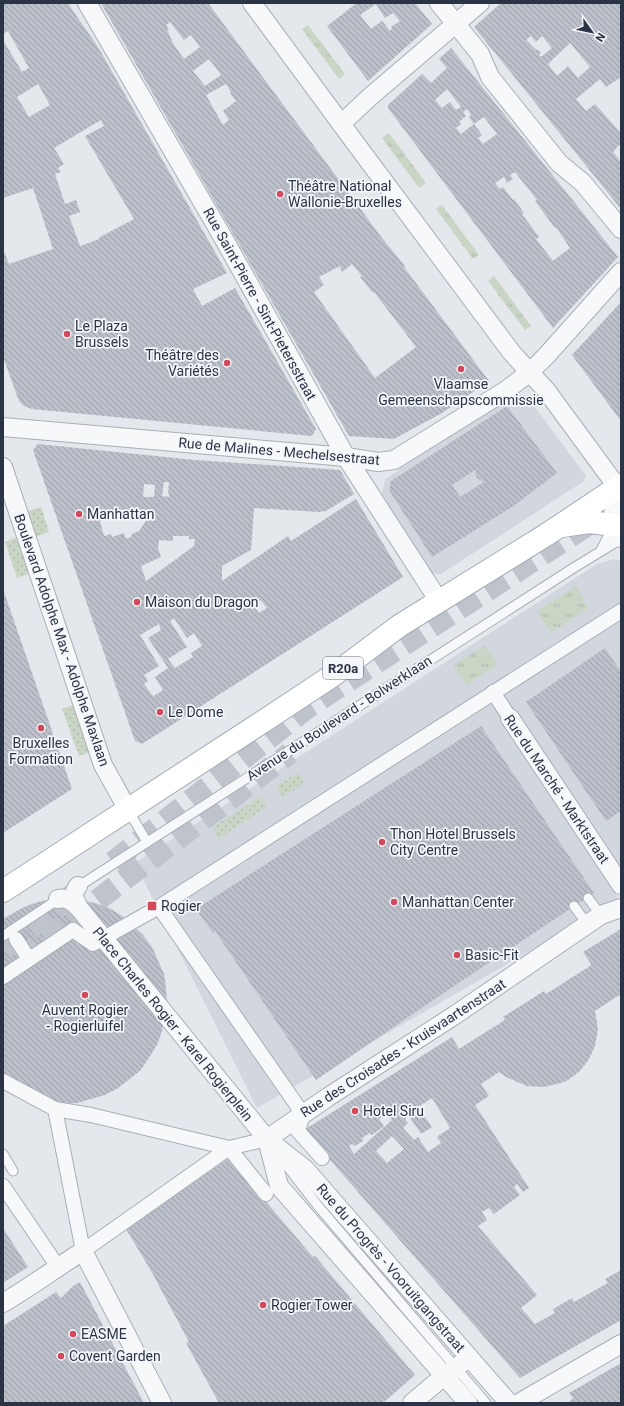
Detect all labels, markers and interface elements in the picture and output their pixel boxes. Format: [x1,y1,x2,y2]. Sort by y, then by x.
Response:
north arrow [572,12,612,52]
text: N [592,30,608,44]
place label: Théâtre National Wallonie-Bruxelles [288,178,402,210]
marker: Théâtre National Wallonie-Bruxelles [275,189,285,199]
street label: Rue Saint-Pierre - Sint-Pietersstraat [200,205,320,403]
place label: Le Plaza Brussels [75,318,129,350]
marker: Le Plaza Brussels [62,329,72,339]
place label: Théâtre des Variétés [145,347,219,379]
marker: Théâtre des Variétés [222,358,232,368]
marker: Vlaamse Gemeenschapscommissie [456,364,466,374]
place label: Vlaamse Gemeenschapscommissie [378,376,544,408]
street label: Rue de Malines - Mechelsestraat [178,434,381,468]
place label: Manhattan [87,506,154,522]
marker: Manhattan [74,509,84,519]
street label: Boulevard Adolphe Max - Adolphe Maxlaan [11,512,113,768]
place label: Maison du Dragon [145,594,259,610]
marker: Maison du Dragon [132,597,142,607]
street label: Avenue du Boulevard - Bolwerklaan [243,652,435,784]
road number: R20a [323,657,363,679]
place label: Le Dome [168,704,223,720]
marker: Le Dome [155,707,165,717]
street label: Rue du Marché - Marktstraat [501,711,613,867]
marker: Bruxelles Formation [36,723,46,733]
place label: Bruxelles Formation [9,735,73,767]
place label: Thon Hotel Brussels City Centre [390,826,516,858]
marker: Thon Hotel Brussels City Centre [377,837,387,847]
place label: Manhattan Center [402,894,514,910]
marker: Manhattan Center [389,897,399,907]
place label: Rogier [161,898,201,914]
marker: Rogier [146,900,158,912]
street label: Place Charles Rogier - Karel Rogierplein [90,924,256,1124]
place label: Basic-Fit [465,947,519,963]
marker: Basic-Fit [452,950,462,960]
street label: Rue des Croisades - Kruisvaartenstraat [297,975,509,1120]
marker: Auvent Rogier - Rogierluifel [80,990,90,1000]
place label: Auvent Rogier - Rogierluifel [42,1002,129,1034]
place label: Hotel Siru [363,1103,424,1119]
marker: Hotel Siru [350,1106,360,1116]
street label: Rue du Progrès - Vooruitgangstraat [313,1181,469,1356]
place label: Rogier Tower [271,1297,353,1313]
marker: Rogier Tower [258,1300,268,1310]
place label: EASME [81,1326,127,1342]
marker: EASME [68,1329,78,1339]
place label: Covent Garden [69,1348,161,1364]
marker: Covent Garden [56,1351,66,1361]

